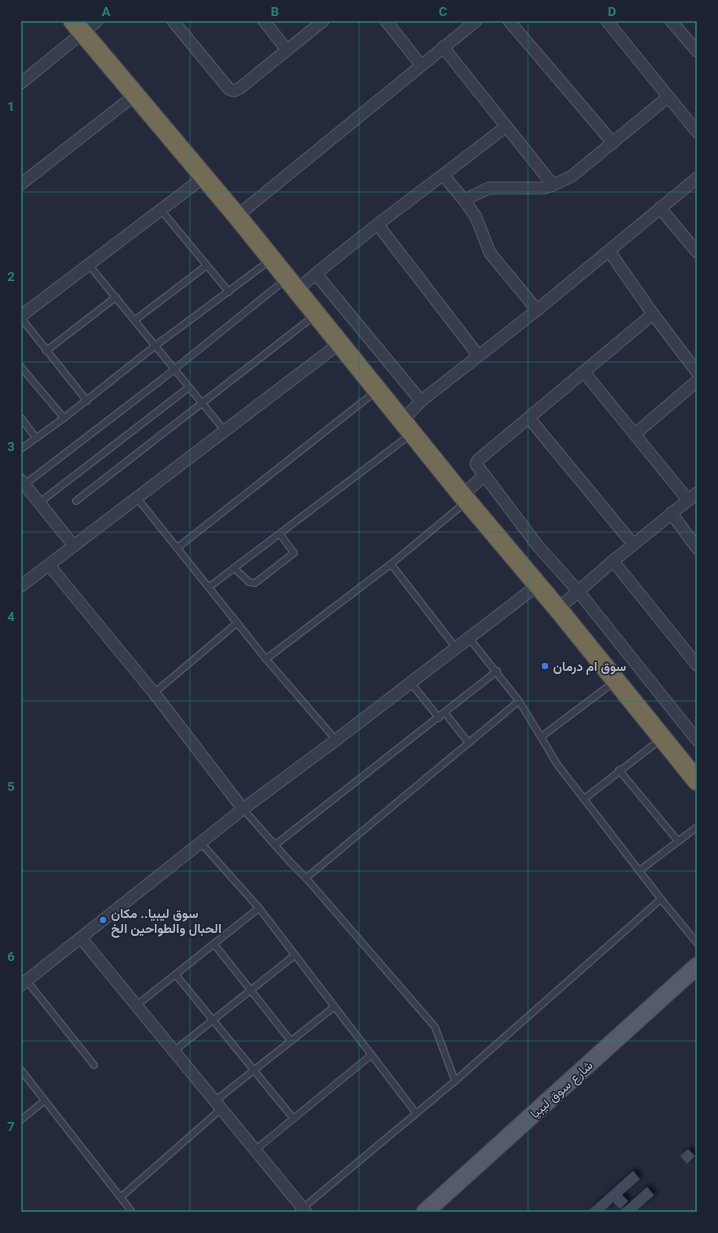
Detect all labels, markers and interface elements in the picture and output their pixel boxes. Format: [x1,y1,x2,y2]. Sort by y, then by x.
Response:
text: A [102,4,111,19]
text: B [271,4,279,19]
text: C [439,4,448,19]
text: D [608,4,616,19]
text: 1 [7,99,15,114]
text: 2 [7,269,15,284]
text: 3 [7,439,15,454]
text: 4 [7,609,15,624]
place label: سوق ام درمان [553,659,626,675]
marker: سوق ام درمان [540,661,550,671]
text: 5 [7,779,15,794]
place label: سوق ليبيا.. مكان الحبال والطواحين الخ [111,906,222,938]
marker: سوق ليبيا.. مكان الحبال والطواحين الخ [98,915,108,925]
text: 6 [7,949,15,964]
street label: شارع سوق ليبيا [527,1057,597,1123]
text: 7 [7,1119,15,1134]

